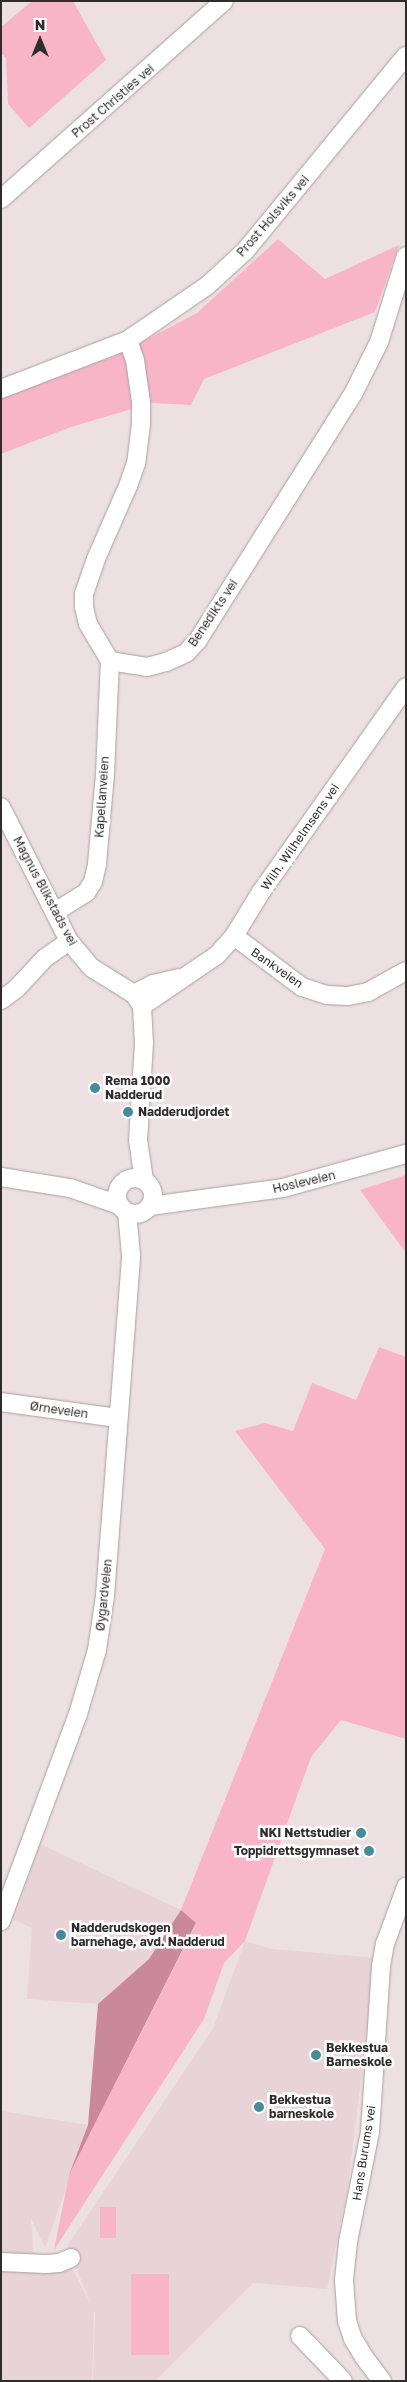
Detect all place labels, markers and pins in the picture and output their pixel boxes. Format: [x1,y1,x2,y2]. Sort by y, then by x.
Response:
place label: Rema 1000 Nadderud [105,1074,170,1102]
marker: Rema 1000 Nadderud [89,1082,101,1094]
place label: Nadderudjordet [138,1105,229,1119]
marker: Nadderudjordet [122,1106,134,1118]
place label: NKI Nettstudier [259,1826,351,1840]
marker: NKI Nettstudier [355,1827,367,1839]
place label: Toppidrettsgymnaset [234,1844,359,1858]
marker: Toppidrettsgymnaset [363,1845,375,1857]
place label: Nadderudskogen barnehage, avd. Nadderud [71,1921,225,1949]
marker: Nadderudskogen barnehage, avd. Nadderud [55,1929,67,1941]
place label: Bekkestua Barneskole [326,2041,392,2069]
marker: Bekkestua Barneskole [310,2049,322,2061]
place label: Bekkestua barneskole [269,2093,334,2121]
marker: Bekkestua barneskole [253,2101,265,2113]

